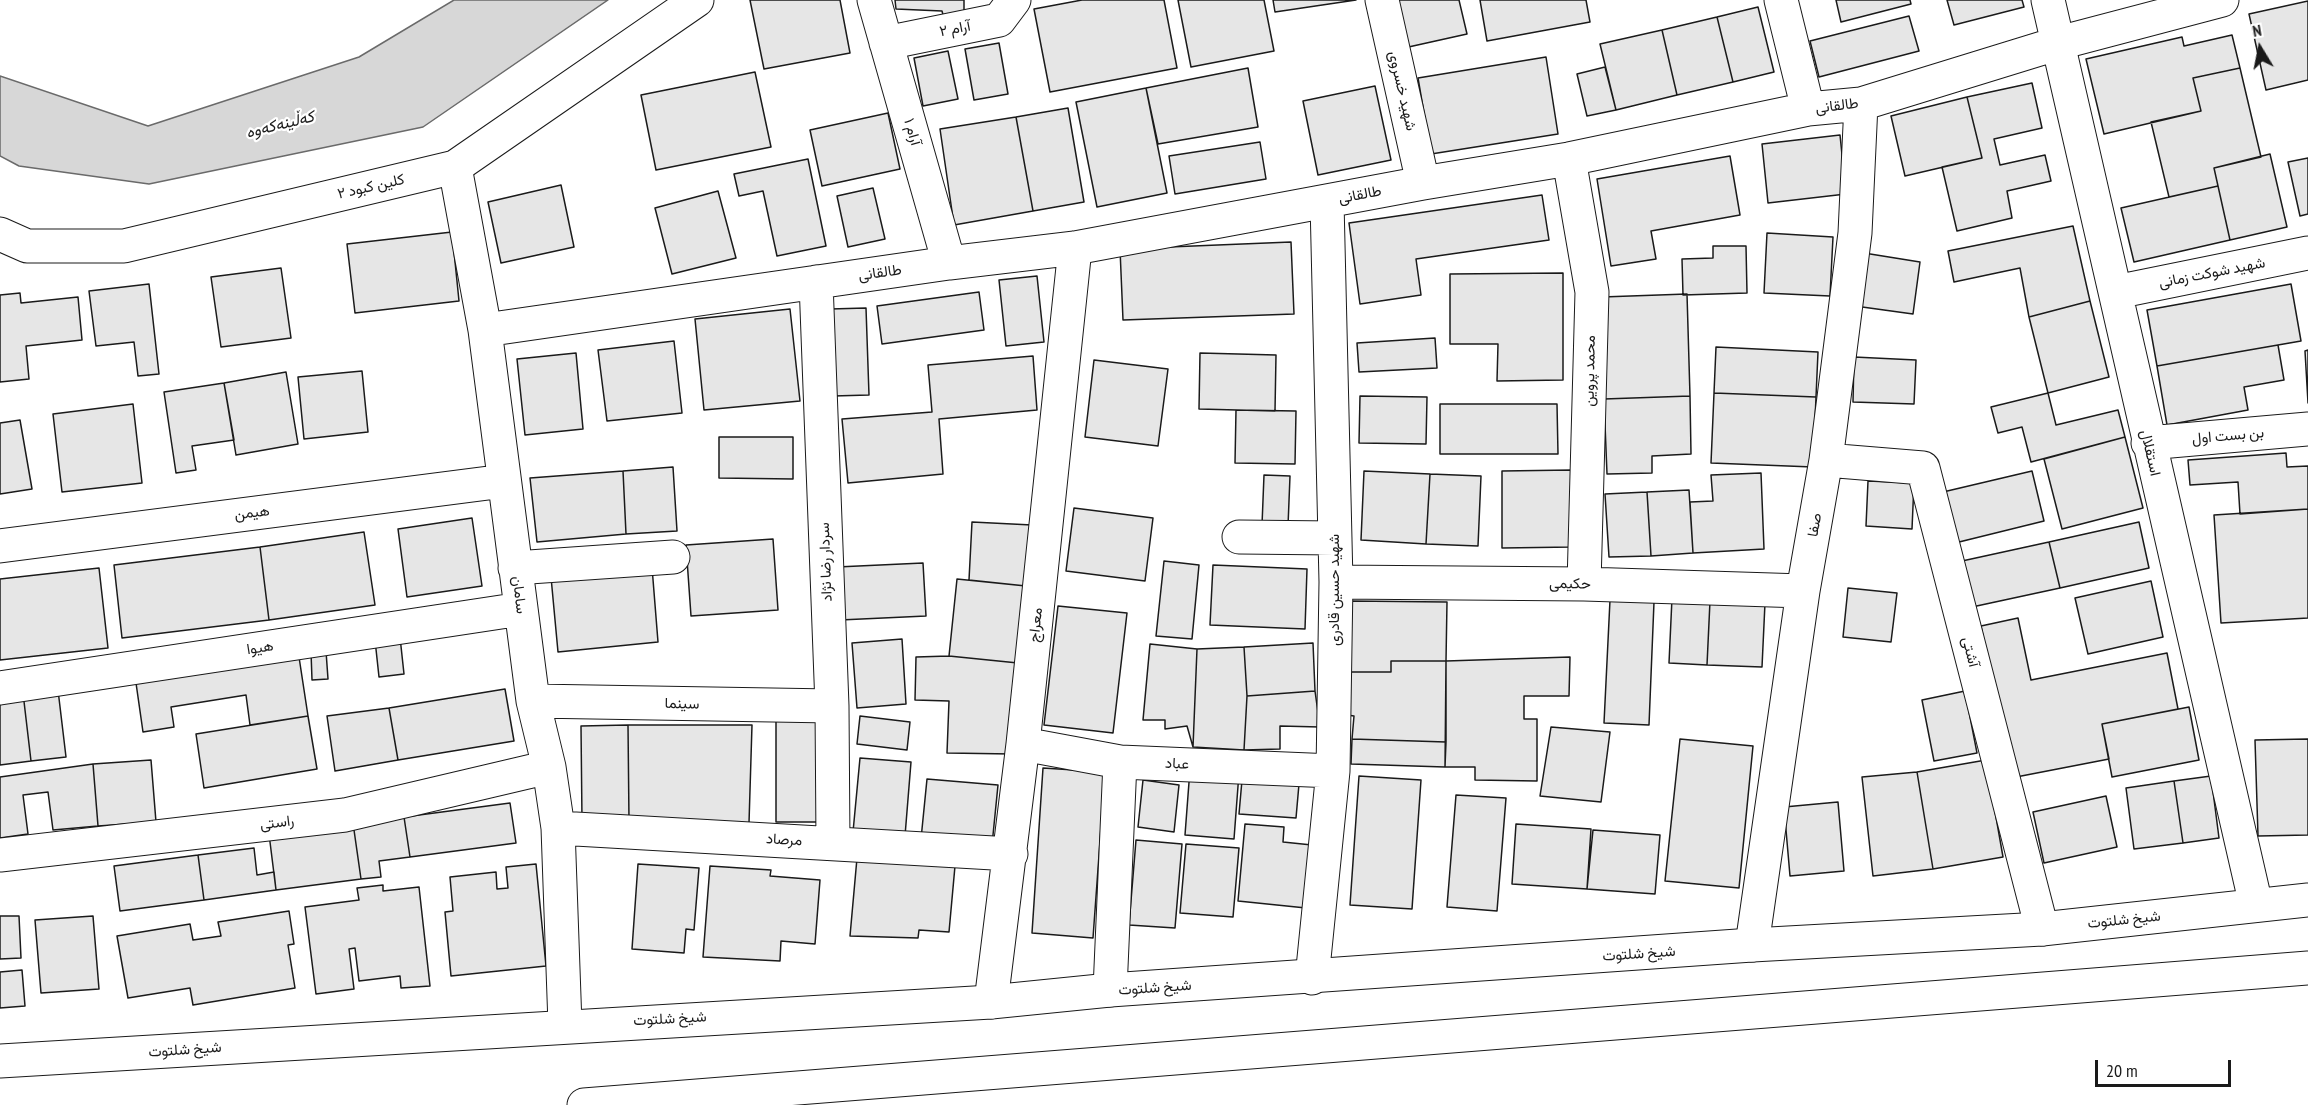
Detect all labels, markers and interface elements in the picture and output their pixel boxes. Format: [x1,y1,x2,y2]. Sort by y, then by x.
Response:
street label: آرام ۲ [938,17,972,41]
north arrow [2230,18,2290,78]
text: N [2251,20,2263,41]
street label: شهید خسروی [1384,49,1420,133]
street label: طالقانی [1814,94,1860,118]
water label: کەڵینەکەوە [244,107,316,143]
street label: آرام ۱ [900,116,924,148]
street label: کلین کبود ۲ [336,171,406,203]
street label: طالقانی [1337,182,1383,208]
street label: شهید شوکت زمانی [2157,254,2267,292]
street label: طالقانی [857,261,903,285]
street label: محمد پروین [1580,335,1600,407]
street label: بن بست اول [2191,424,2265,448]
street label: استقلال [2136,428,2164,478]
street label: هیمن [233,502,271,524]
street label: صفا [1804,512,1826,538]
street label: سردار رضا نژاد [816,522,836,602]
street label: شهید حسین قادری [1326,534,1344,646]
street label: سامان [508,575,530,615]
street label: حکیمی [1549,575,1591,593]
street label: معراج [1025,607,1047,643]
street label: آشتی [1958,635,1982,669]
street label: هیوا [245,637,275,659]
street label: سینما [664,695,700,713]
street label: عباد [1164,754,1190,774]
street label: راستی [259,812,295,834]
street label: مرصاد [765,830,803,850]
street label: شیخ شلتوت [2087,907,2161,933]
street label: شیخ شلتوت [1602,942,1676,966]
street label: شیخ شلتوت [1118,976,1192,1000]
street label: شیخ شلتوت [633,1008,707,1030]
street label: شیخ شلتوت [148,1038,222,1062]
scale bar [2098,1048,2234,1086]
text: 20 m [2106,1059,2138,1082]

